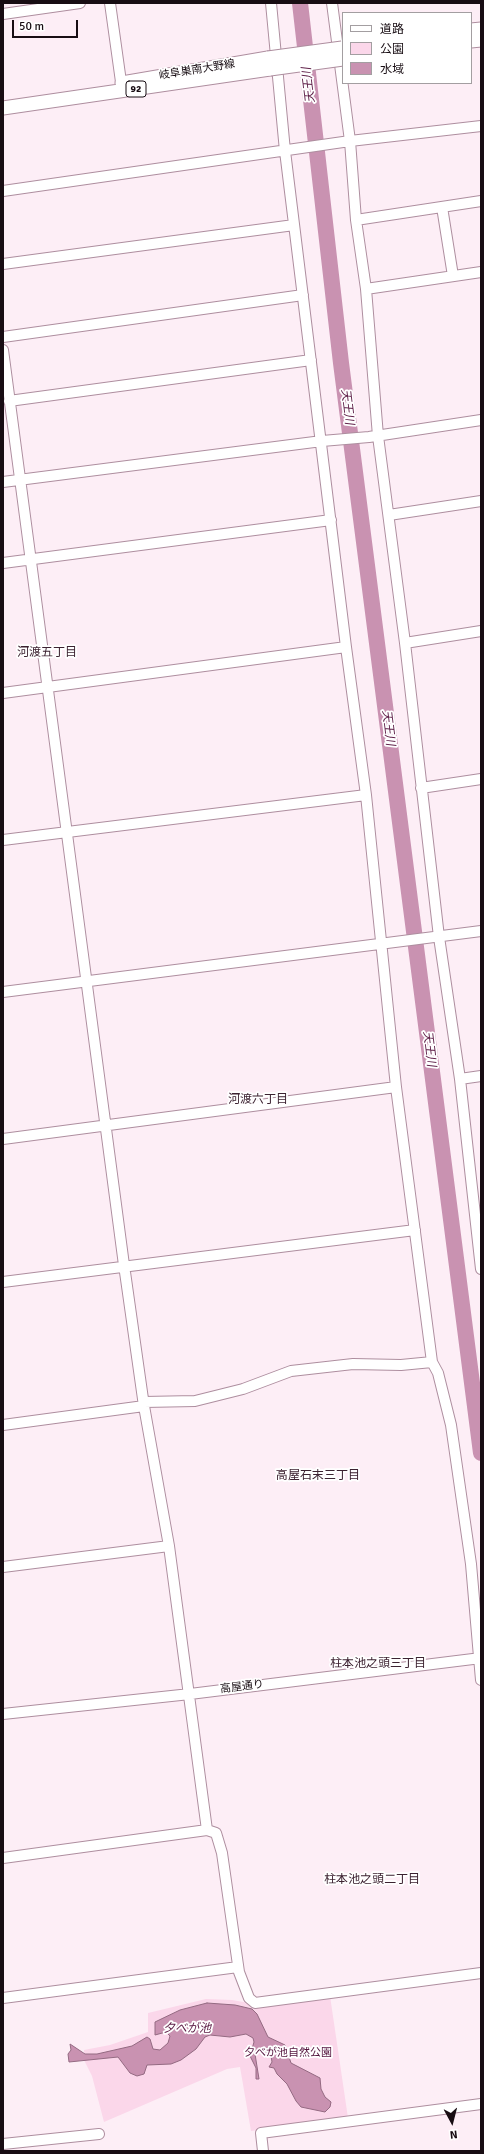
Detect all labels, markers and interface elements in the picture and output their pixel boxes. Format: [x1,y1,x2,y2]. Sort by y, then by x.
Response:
scale bar [14,12,80,38]
legend [342,12,472,84]
text: 50 m [19,19,44,34]
text: 道路 [380,22,404,37]
text: 公園 [380,42,404,57]
street label: 岐阜巣南大野線 [158,57,236,83]
text: 水域 [380,62,404,77]
water label: 天王川 [300,66,318,104]
road number: 92 [126,81,146,97]
water label: 天王川 [338,388,356,426]
district label: 河渡五丁目 [17,646,77,660]
water label: 天王川 [379,709,397,747]
water label: 天王川 [420,1030,438,1068]
district label: 河渡六丁目 [228,1093,288,1107]
district label: 高屋石末三丁目 [276,1469,360,1483]
district label: 柱本池之頭三丁目 [330,1657,426,1671]
street label: 高屋通り [219,1678,265,1696]
district label: 柱本池之頭二丁目 [324,1873,420,1887]
water label: 夕べが池 [163,2022,211,2036]
park label: 夕べが池自然公園 [244,2046,332,2060]
north arrow [432,2102,472,2142]
text: N [449,2127,458,2141]

